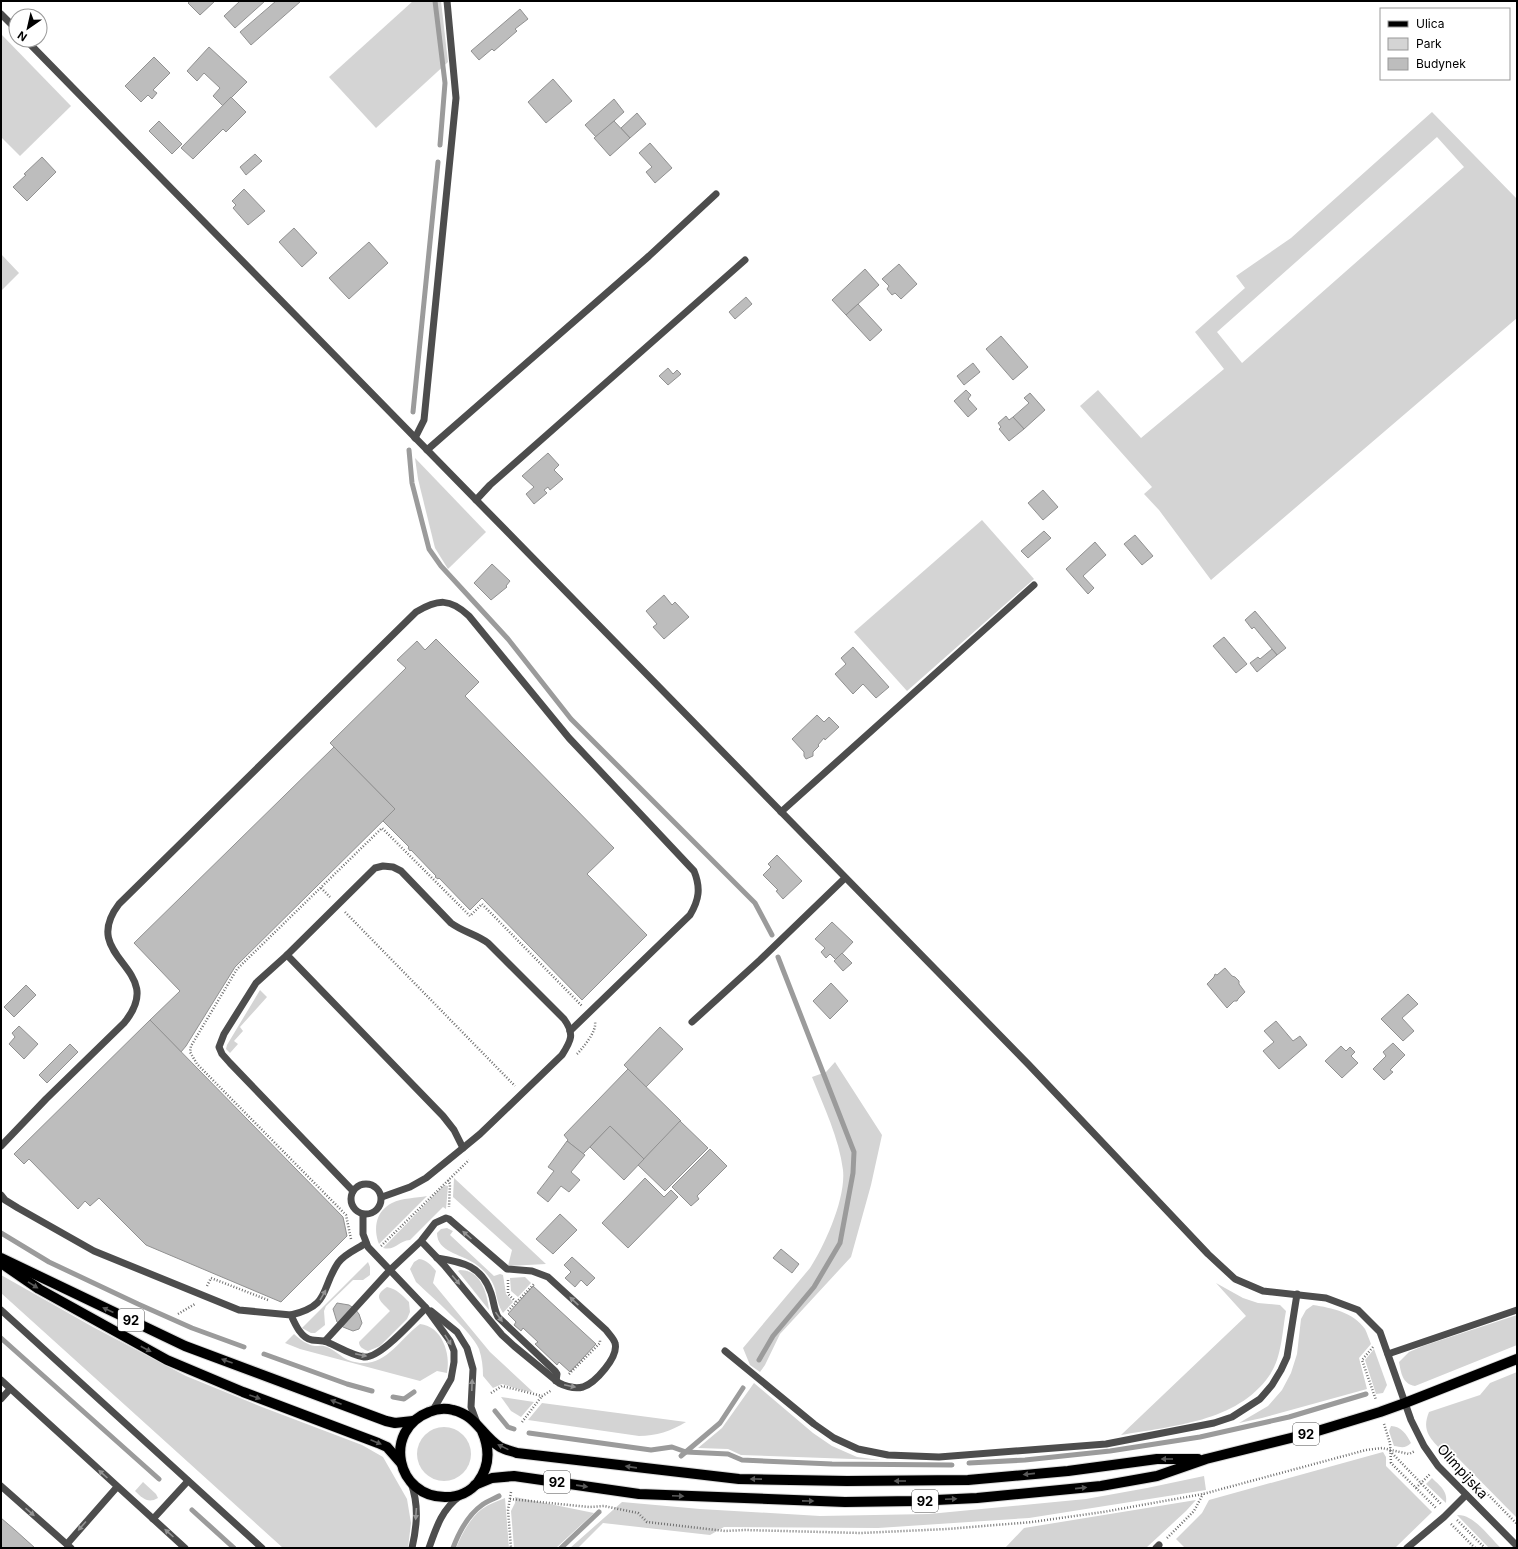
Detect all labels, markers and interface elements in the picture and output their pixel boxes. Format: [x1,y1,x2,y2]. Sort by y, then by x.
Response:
north arrow [8,8,48,48]
legend [1380,8,1510,80]
text: Ulica [1416,16,1444,31]
text: N [15,28,30,44]
text: Park [1416,36,1442,51]
text: Budynek [1416,56,1466,71]
one-way arrow [462,1230,472,1240]
one-way arrow [452,1274,461,1285]
one-way arrow [28,1281,38,1289]
one-way arrow [319,1289,326,1301]
one-way arrow [569,1296,579,1306]
one-way arrow [101,1306,113,1312]
road number: 92 [118,1309,144,1331]
one-way arrow [495,1311,503,1322]
one-way arrow [445,1334,452,1346]
one-way arrow [141,1346,152,1352]
one-way arrow [354,1353,367,1359]
one-way arrow [220,1358,232,1364]
one-way arrow [469,1378,475,1391]
one-way arrow [564,1384,576,1390]
one-way arrow [249,1394,261,1400]
one-way arrow [329,1399,341,1405]
road number: 92 [1293,1423,1319,1445]
one-way arrow [371,1440,383,1446]
street label: Olimpijska [1434,1440,1492,1502]
one-way arrow [497,1444,509,1450]
one-way arrow [1160,1456,1173,1462]
one-way arrow [625,1464,637,1470]
one-way arrow [98,1469,108,1479]
road number: 92 [544,1471,570,1493]
one-way arrow [1023,1471,1035,1478]
one-way arrow [749,1476,762,1482]
one-way arrow [893,1478,906,1484]
one-way arrow [576,1483,588,1489]
one-way arrow [1075,1485,1087,1491]
road number: 92 [912,1490,938,1512]
one-way arrow [672,1493,685,1499]
one-way arrow [945,1496,958,1503]
one-way arrow [802,1498,815,1504]
one-way arrow [25,1507,35,1517]
one-way arrow [413,1508,420,1520]
one-way arrow [78,1521,87,1531]
one-way arrow [164,1529,174,1538]

